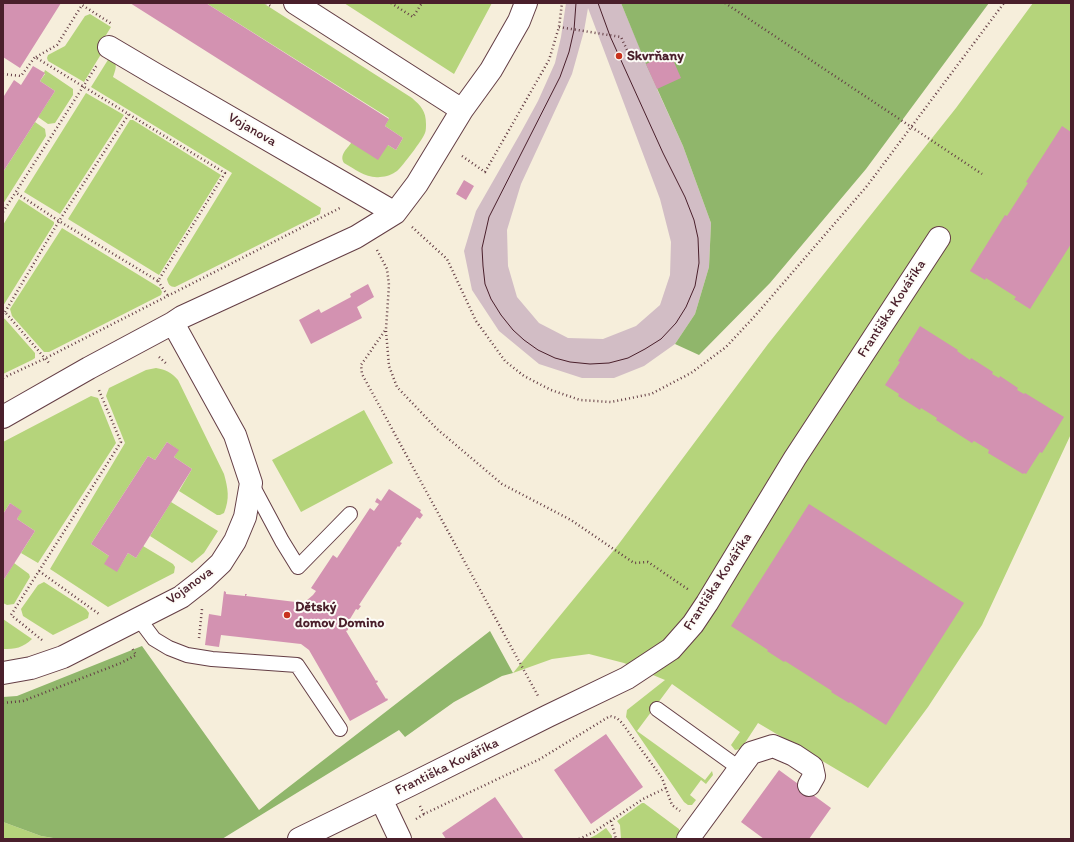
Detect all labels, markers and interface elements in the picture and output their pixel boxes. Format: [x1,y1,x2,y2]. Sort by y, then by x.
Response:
place label: Skvrňany [627,48,684,64]
marker: Skvrňany [614,51,624,61]
street label: Vojanova [225,109,279,151]
street label: Františka Kováříka [854,257,930,361]
street label: Františka Kováříka [680,530,756,634]
street label: Vojanova [163,563,217,609]
place label: Dětský domov Domino [295,599,384,632]
marker: Dětský domov Domino [282,610,292,620]
street label: Františka Kováříka [393,735,501,799]

